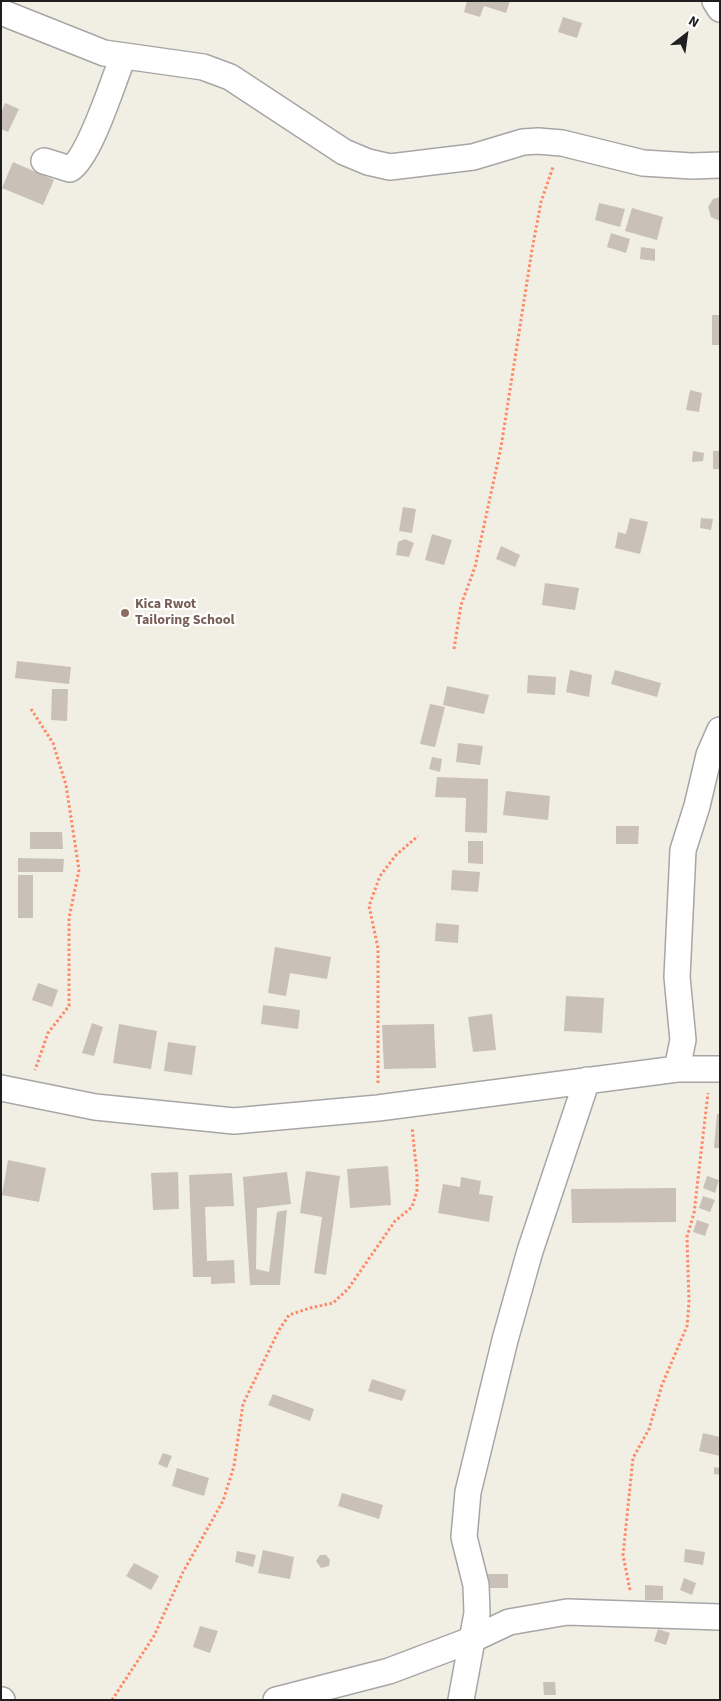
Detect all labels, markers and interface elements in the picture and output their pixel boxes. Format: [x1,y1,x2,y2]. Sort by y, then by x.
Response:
north arrow [661,10,711,60]
text: N [684,11,703,33]
place label: Kica Rwot Tailoring School [135,597,235,630]
marker: Kica Rwot Tailoring School [119,607,131,619]

